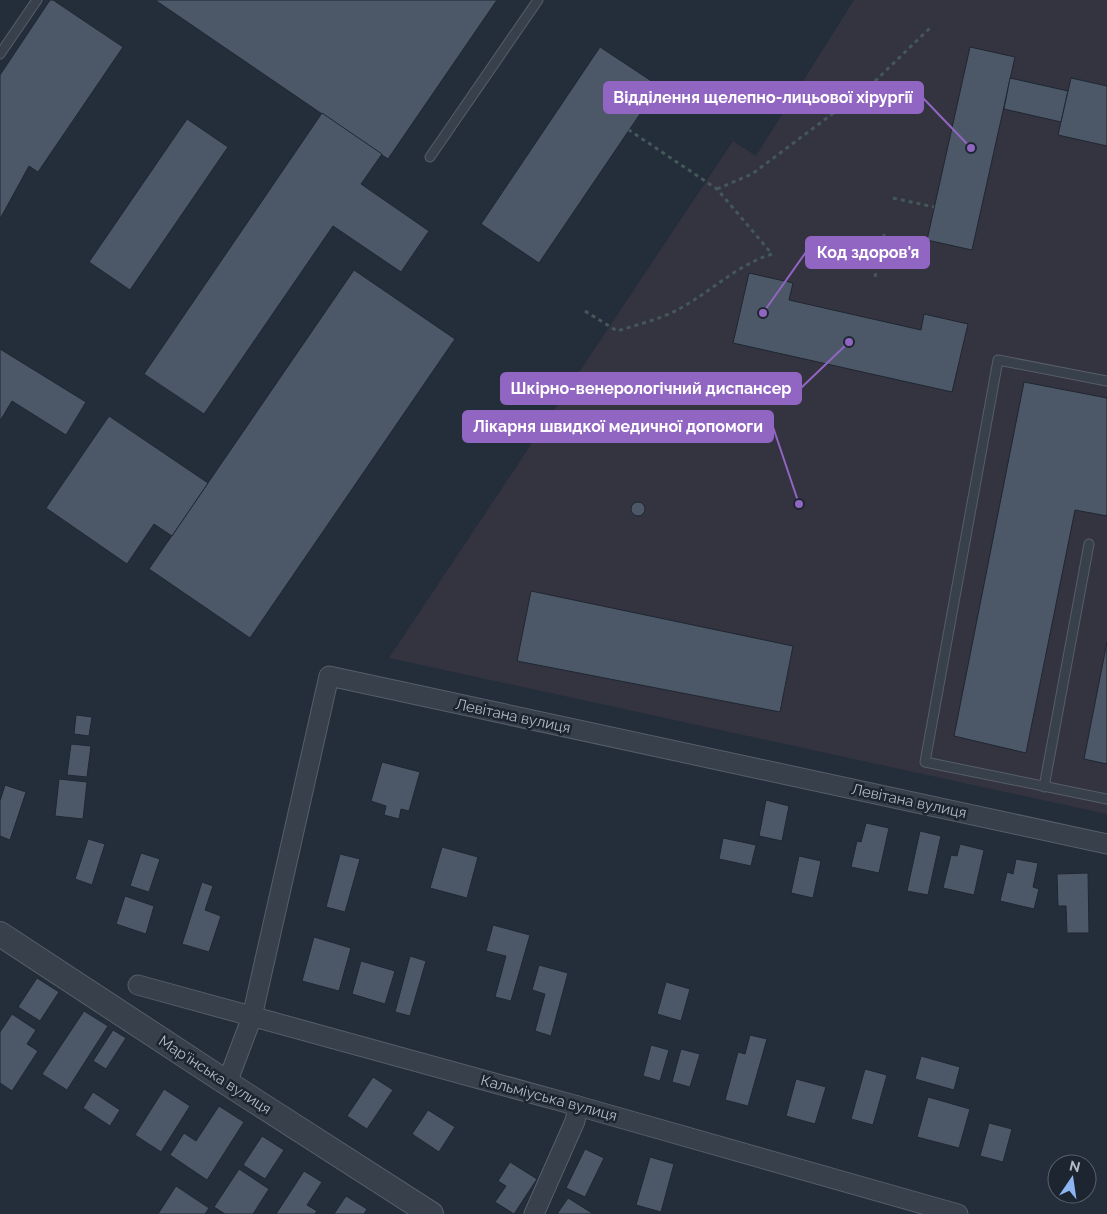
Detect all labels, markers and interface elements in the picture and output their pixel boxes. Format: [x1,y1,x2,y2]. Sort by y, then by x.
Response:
callout: Відділення щелепно-лицьової хірургії [604,82,923,113]
text: Відділення щелепно-лицьової хірургії [613,88,914,107]
callout: Код здоров'я [806,237,929,268]
text: Код здоров'я [817,243,919,262]
callout: Шкірно-венерологічний диспансер [501,373,801,404]
text: Шкірно-венерологічний диспансер [511,379,791,398]
callout: Лікарня швидкої медичної допомоги [463,411,773,442]
text: Лікарня швидкої медичної допомоги [473,417,763,436]
street label: Левітана вулиця [454,695,572,737]
street label: Левітана вулиця [850,780,968,822]
street label: Мар'їнська вулиця [155,1032,275,1118]
street label: Кальміуська вулиця [479,1071,619,1125]
north arrow [1047,1154,1097,1204]
text: N [1068,1157,1082,1175]

